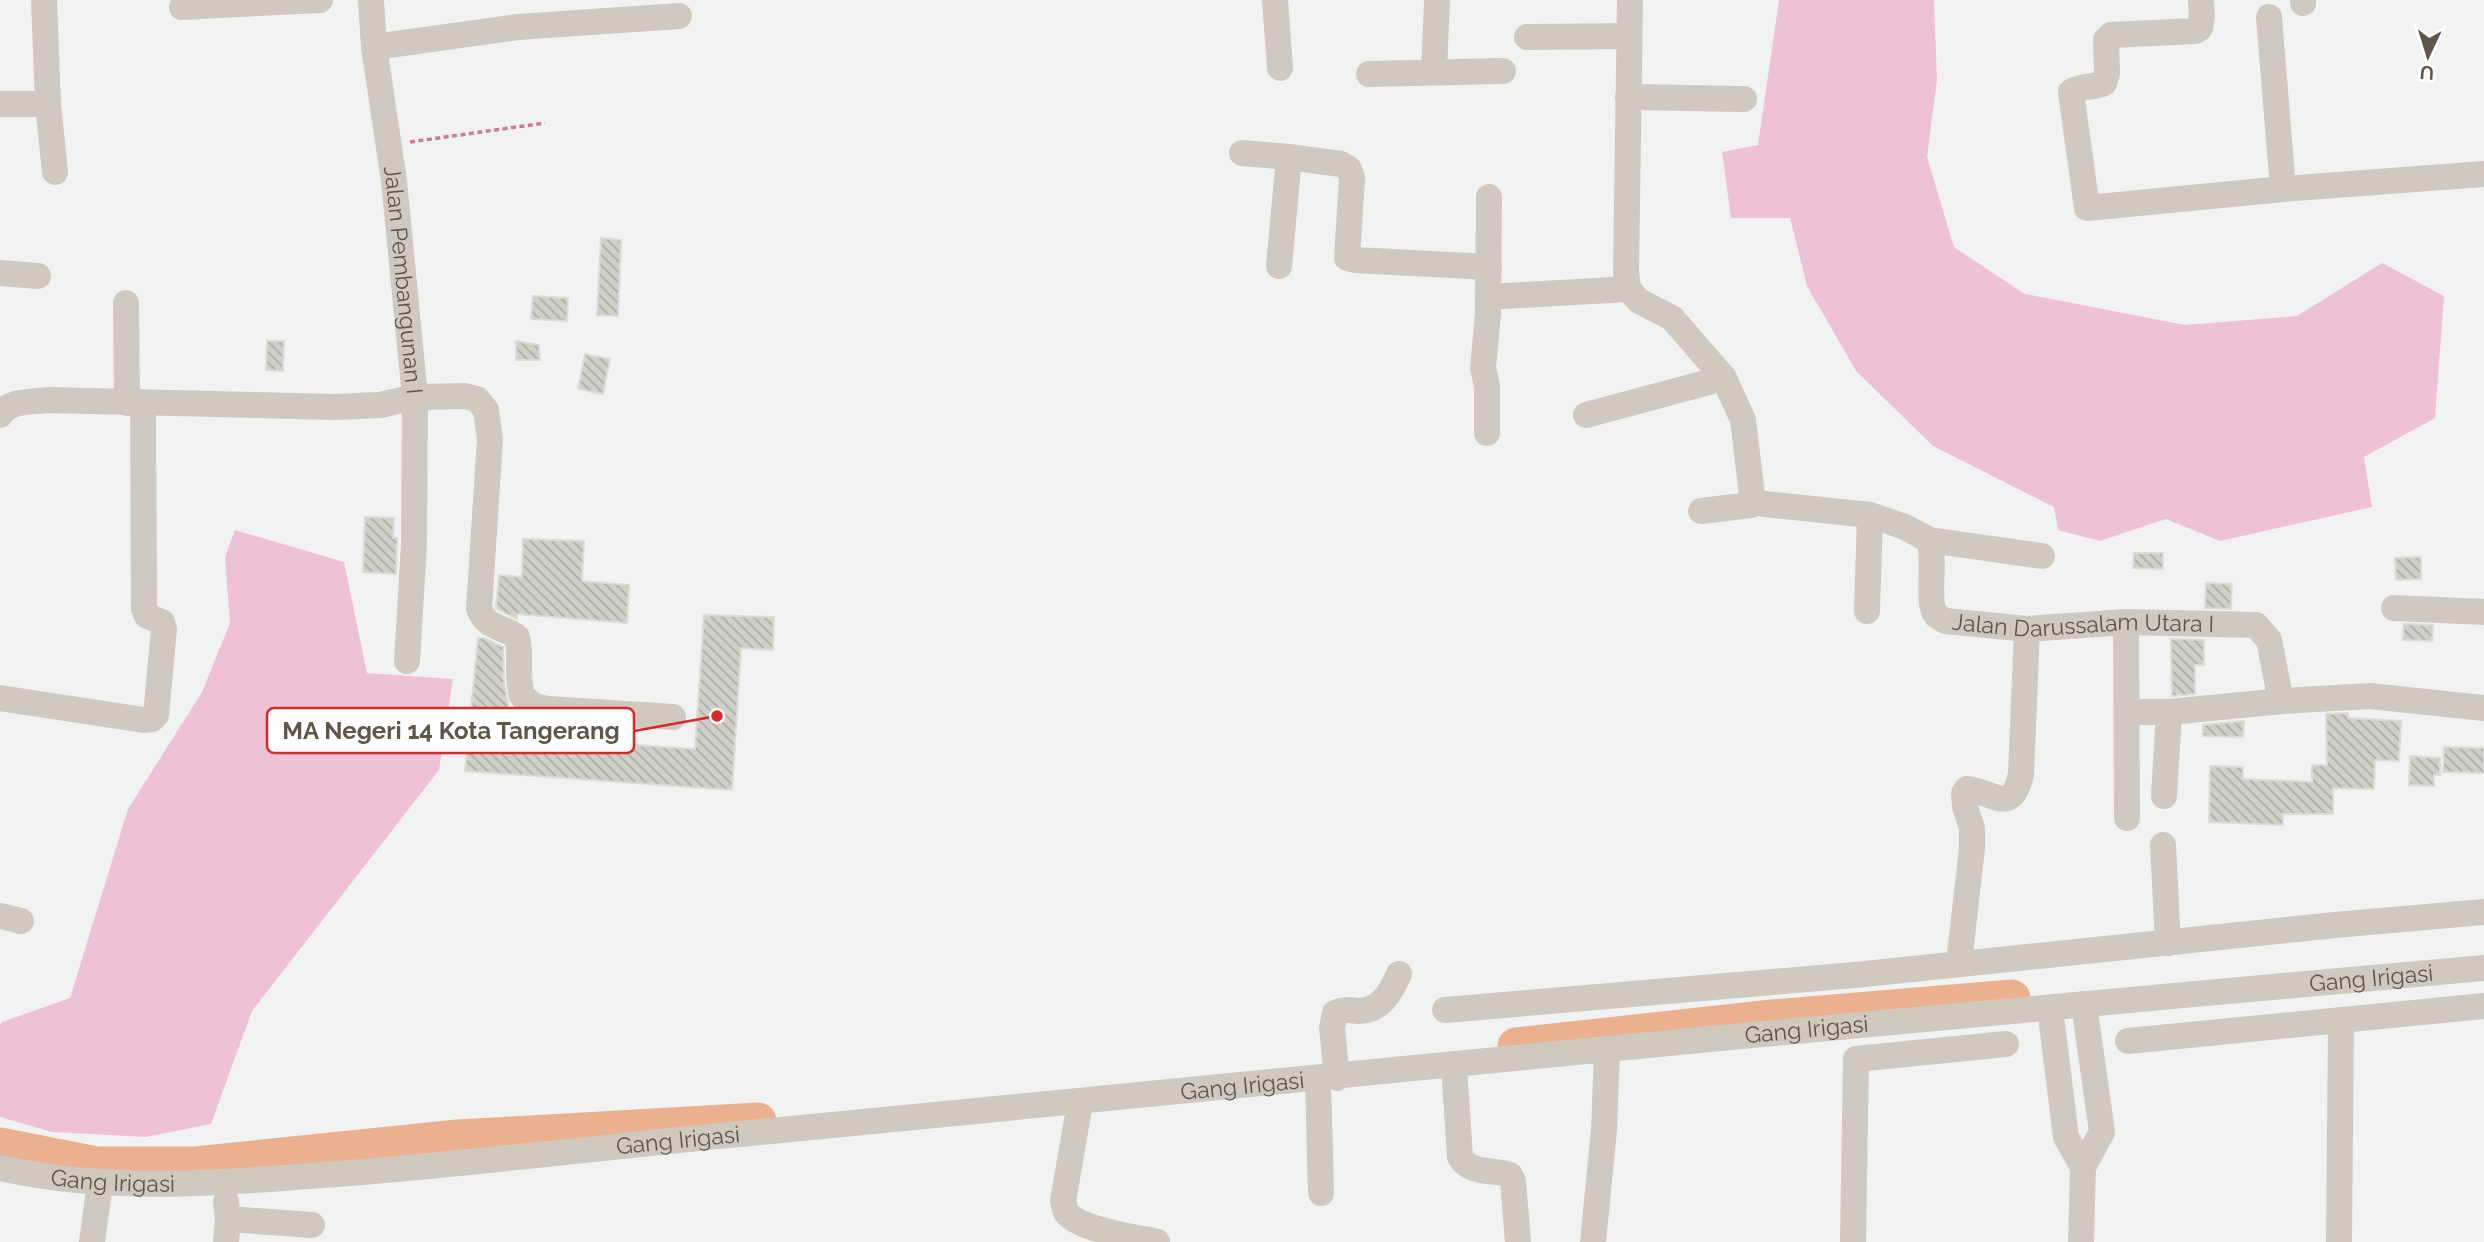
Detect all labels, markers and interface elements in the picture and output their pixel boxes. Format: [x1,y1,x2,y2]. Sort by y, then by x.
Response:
north arrow [2393,21,2463,91]
text: U [2419,61,2435,84]
street label: Jalan Pembangunan I [379,164,429,395]
street label: Jalan Darussalam Utara I [1951,608,2215,642]
callout: MA Negeri 14 Kota Tangerang [267,708,634,753]
text: MA Negeri 14 Kota Tangerang [282,716,620,745]
street label: Gang Irigasi [2308,959,2434,997]
street label: Gang Irigasi [1743,1010,1870,1048]
street label: Gang Irigasi [1179,1066,1305,1105]
street label: Gang Irigasi [615,1120,741,1160]
street label: Gang Irigasi [49,1163,175,1197]

